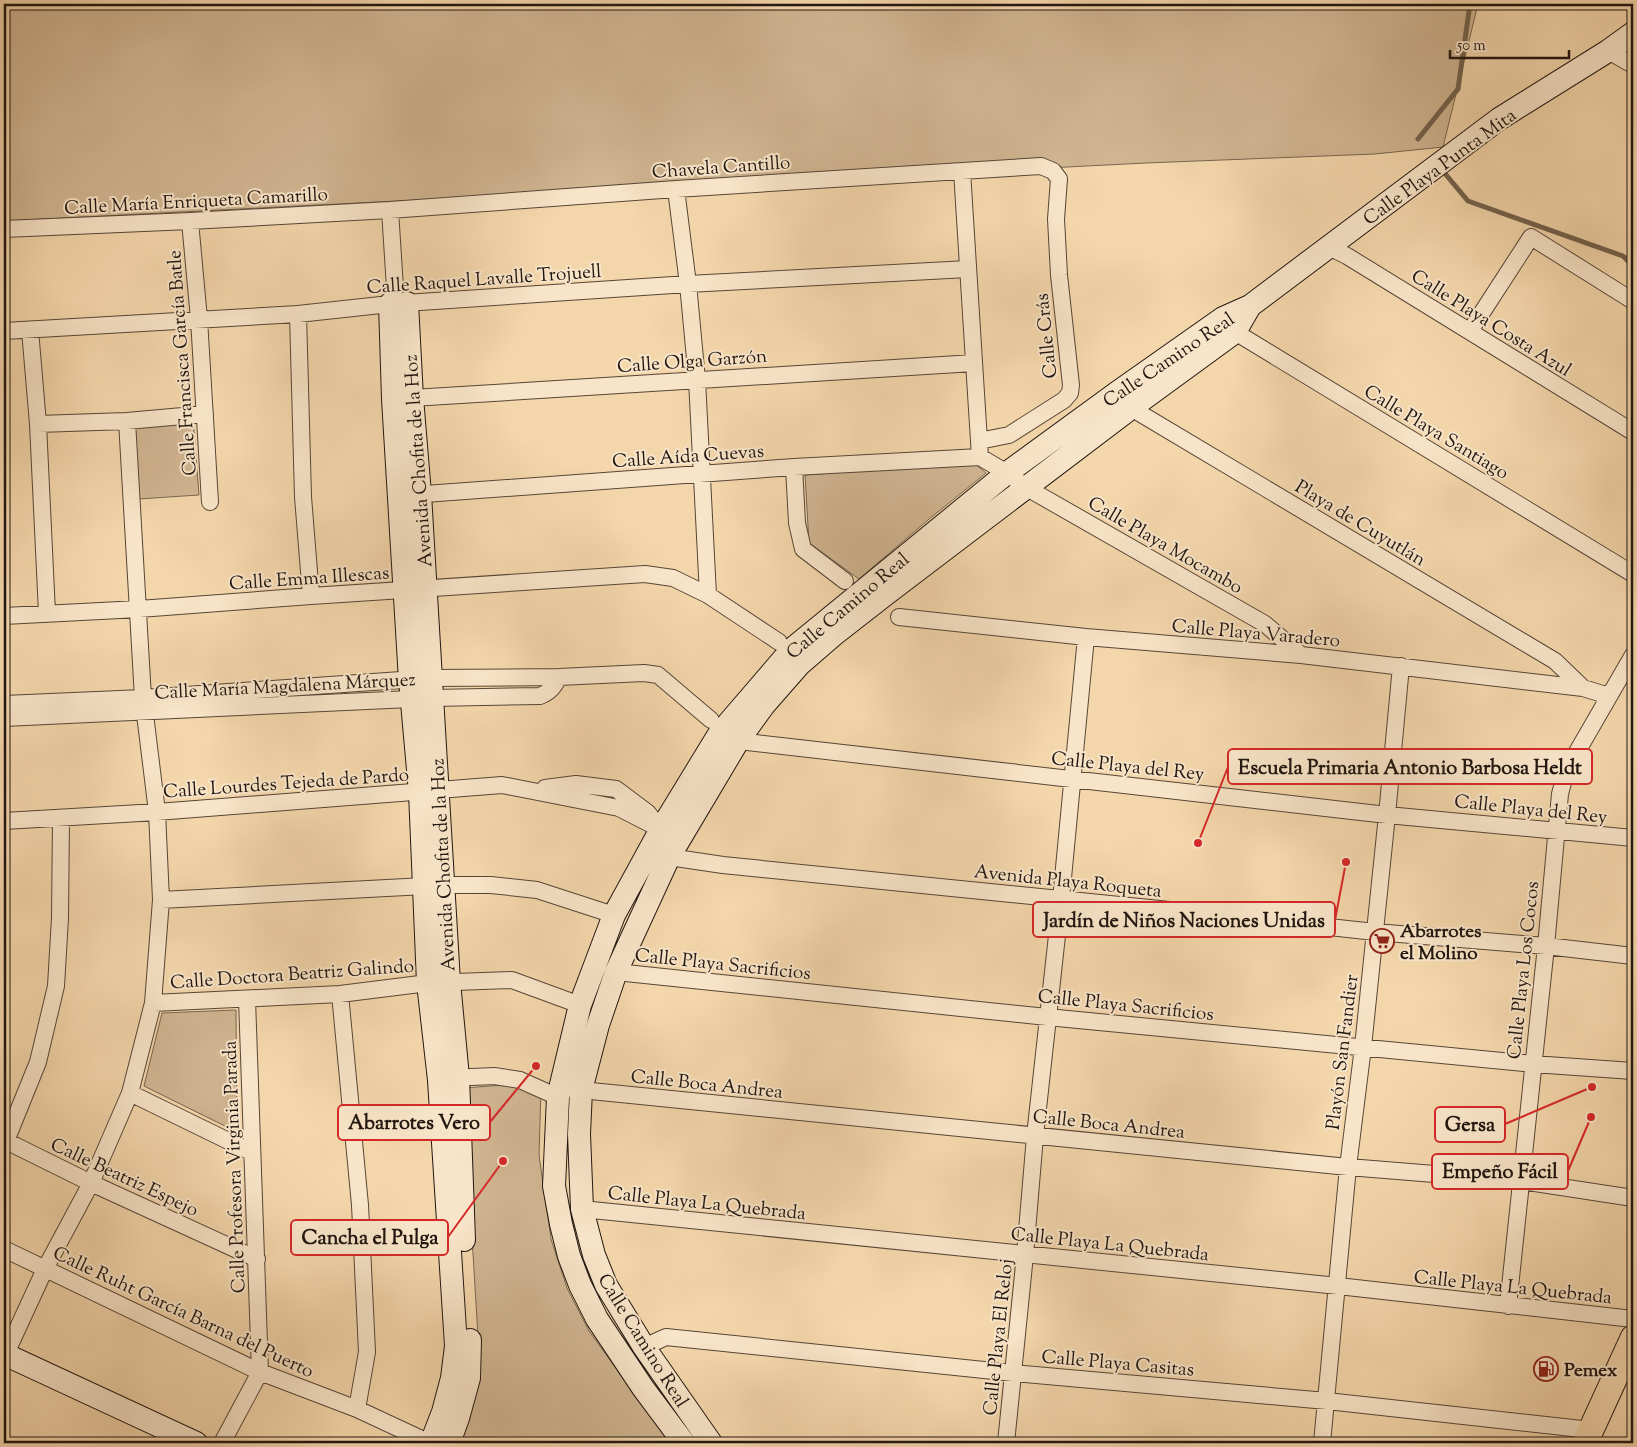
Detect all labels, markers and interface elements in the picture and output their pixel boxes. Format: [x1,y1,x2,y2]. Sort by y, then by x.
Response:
scale bar [1450,28,1568,60]
text: 50 m [1456,36,1486,57]
street label: Calle Playa Punta Mita [1358,103,1523,233]
street label: Chavela Cantillo [651,150,791,187]
street label: Calle María Enriqueta Camarillo [64,182,329,223]
street label: Calle Francisca García Batle [162,249,205,477]
street label: Calle Raquel Lavalle Trojuell [366,259,603,302]
street label: Calle Playa Costa Azul [1405,264,1576,385]
street label: Calle Crás [1030,292,1065,380]
street label: Calle Camino Real [1098,307,1241,415]
street label: Calle Olga Garzón [616,344,768,381]
street label: Avenida Chofita de la Hoz [399,354,440,568]
street label: Calle Playa Santiago [1358,379,1513,487]
street label: Calle Aída Cuevas [611,439,765,476]
street label: Playa de Cuyutlán [1289,474,1430,574]
street label: Calle Playa Mocambo [1082,491,1247,602]
street label: Calle Camino Real [781,547,916,667]
street label: Calle Emma Illescas [228,560,390,599]
street label: Calle Playa Varadero [1170,614,1341,655]
street label: Calle María Magdalena Márquez [154,667,416,708]
street label: Calle Playa del Rey [1050,746,1206,789]
callout: Escuela Primaria Antonio Barbosa Heldt [1228,749,1592,784]
text: Escuela Primaria Antonio Barbosa Heldt [1238,755,1582,784]
street label: Avenida Chofita de la Hoz [425,758,464,972]
street label: Calle Lourdes Tejeda de Pardo [162,762,410,807]
street label: Calle Playa del Rey [1453,789,1609,832]
street label: Avenida Playa Roqueta [973,859,1163,906]
street label: Calle Playa Los Cocos [1502,880,1547,1061]
callout: Jardín de Niños Naciones Unidas [1033,902,1335,937]
text: Jardín de Niños Naciones Unidas [1041,908,1325,937]
place label: Abarrotes el Molino [1400,919,1482,968]
supermarket icon: Abarrotes el Molino [1369,928,1395,954]
street label: Calle Playa Sacrificios [633,943,812,988]
street label: Calle Doctora Beatriz Galindo [169,953,415,997]
street label: Playón San Fandier [1321,973,1366,1132]
street label: Calle Playa Sacrificios [1036,984,1215,1029]
street label: Calle Profesora Virginia Parada [218,1040,253,1294]
street label: Calle Boca Andrea [629,1064,784,1107]
street label: Calle Boca Andrea [1031,1104,1186,1147]
callout: Abarrotes Vero [338,1105,490,1140]
callout: Gersa [1435,1107,1505,1142]
text: Abarrotes Vero [348,1110,480,1139]
text: Gersa [1445,1112,1496,1141]
street label: Calle Beatriz Espejo [45,1132,202,1224]
callout: Empeño Fácil [1432,1154,1568,1189]
text: Empeño Fácil [1442,1159,1558,1188]
street label: Calle Playa La Quebrada [606,1181,807,1228]
callout: Cancha el Pulga [291,1220,448,1255]
street label: Calle Playa La Quebrada [1009,1222,1210,1269]
text: Cancha el Pulga [302,1225,439,1254]
street label: Calle Ruht García Barna del Puerto [48,1241,318,1386]
street label: Calle Playa El Reloj [978,1258,1021,1417]
street label: Calle Playa La Quebrada [1412,1265,1613,1312]
street label: Calle Camino Real [590,1269,694,1414]
street label: Calle Playa Casitas [1040,1344,1195,1385]
fuel station icon: Pemex [1533,1356,1559,1382]
place label: Pemex [1564,1358,1618,1385]

